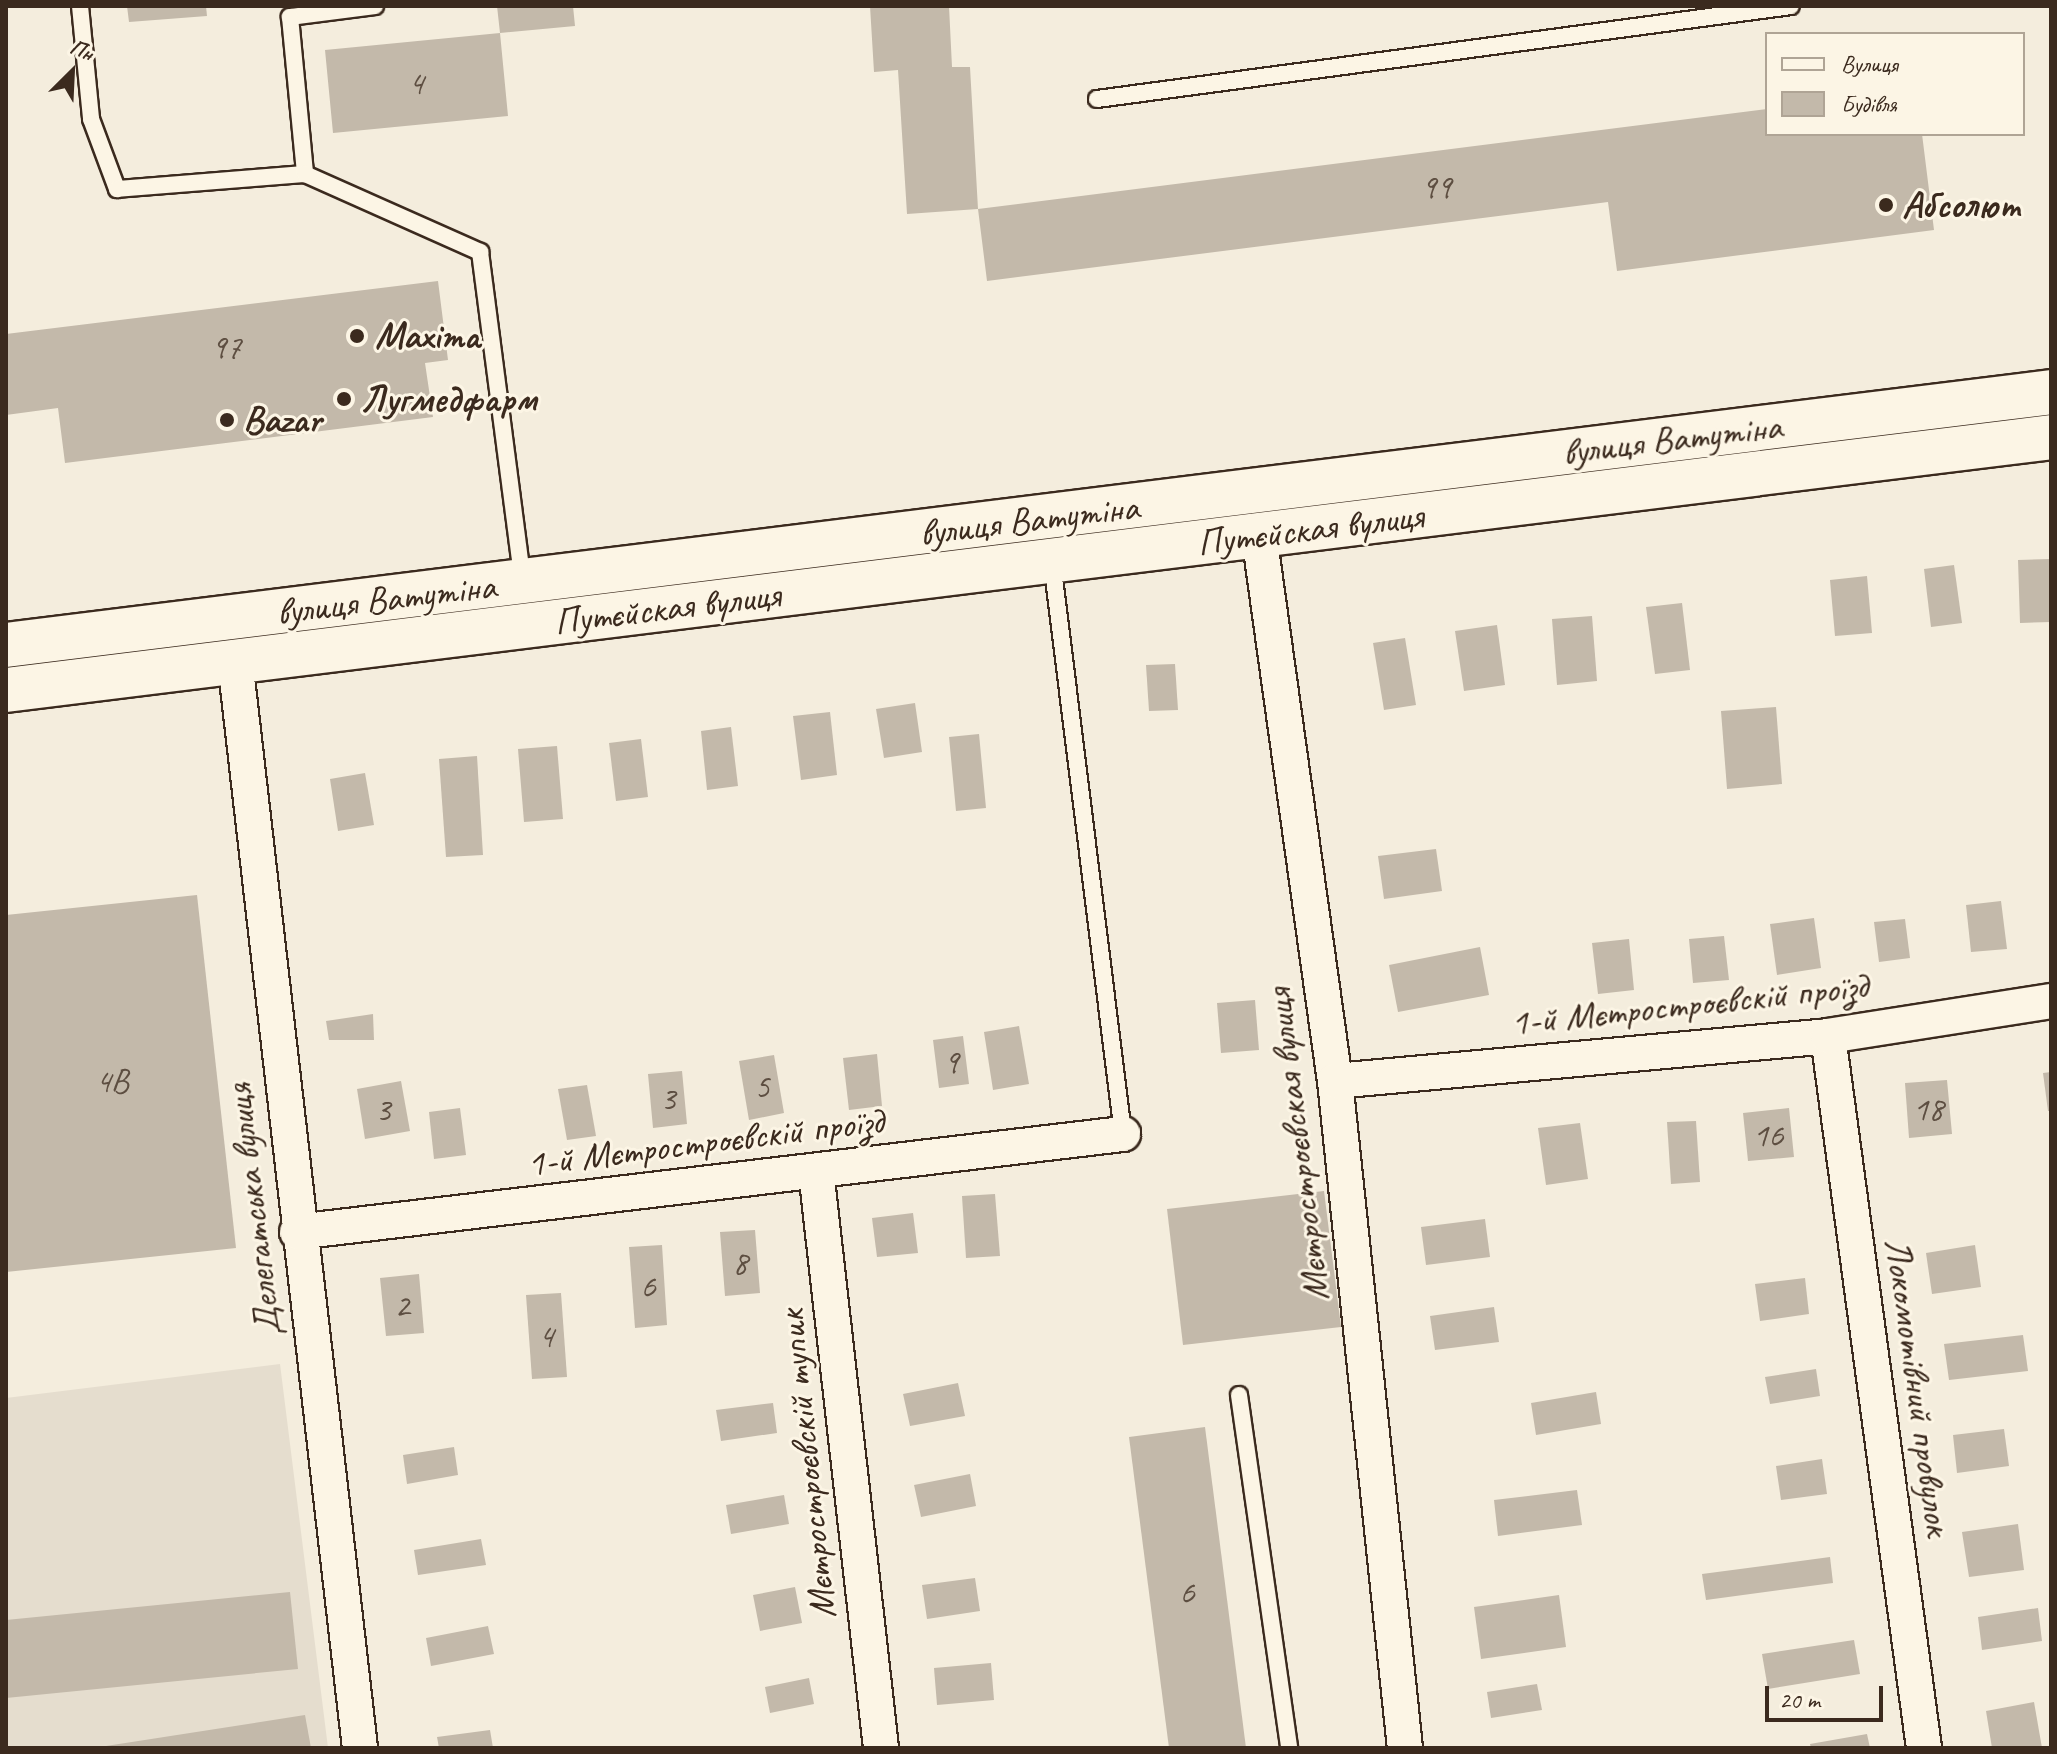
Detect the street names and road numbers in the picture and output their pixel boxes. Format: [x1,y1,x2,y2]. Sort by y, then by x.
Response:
street label: вулиця Ватутіна [1560,403,1784,475]
street label: вулиця Ватутіна [917,484,1141,556]
street label: Путєйская вулиця [1193,492,1427,566]
street label: вулиця Ватутіна [274,563,498,635]
street label: Путєйская вулиця [550,571,784,645]
street label: 1-й Мєтростроєвскій проїзд [1508,963,1870,1045]
street label: Мєтростроєвская вулиця [1255,984,1339,1306]
street label: Делегатська вулиця [215,1080,291,1340]
street label: 1-й Мєтростроєвскій проїзд [524,1098,886,1186]
street label: Локомотівний провулок [1875,1235,1961,1539]
street label: Мєтростроєвскій тупик [768,1307,846,1621]

